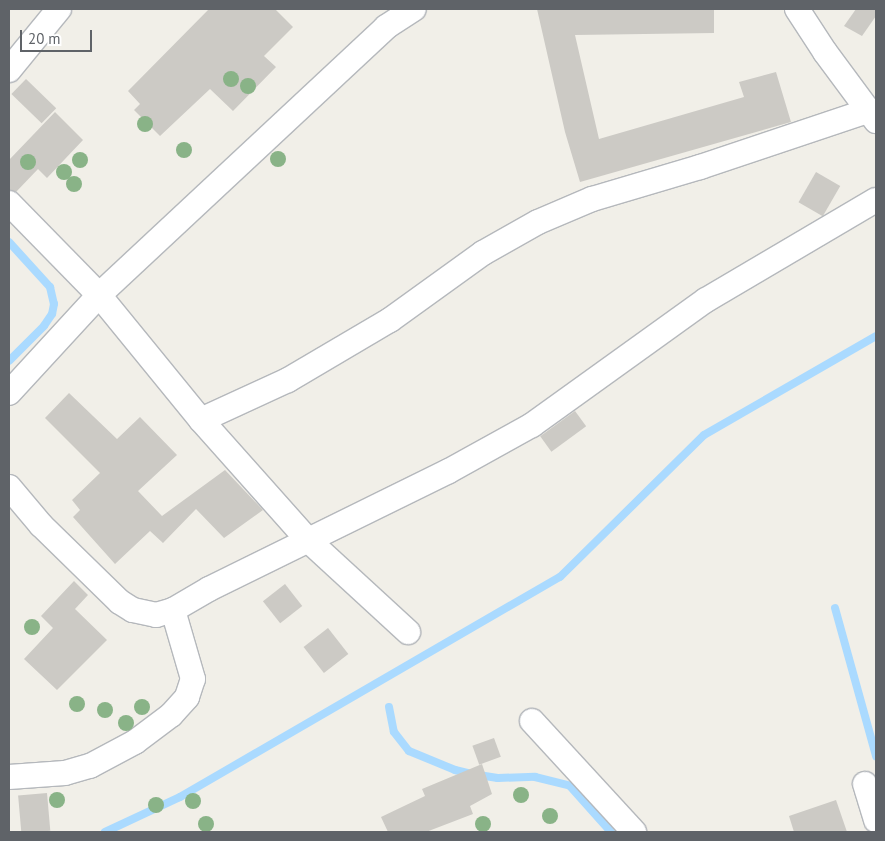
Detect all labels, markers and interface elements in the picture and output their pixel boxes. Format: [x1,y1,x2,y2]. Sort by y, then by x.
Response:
scale bar [22,20,95,52]
text: 20 m [28,29,61,48]

